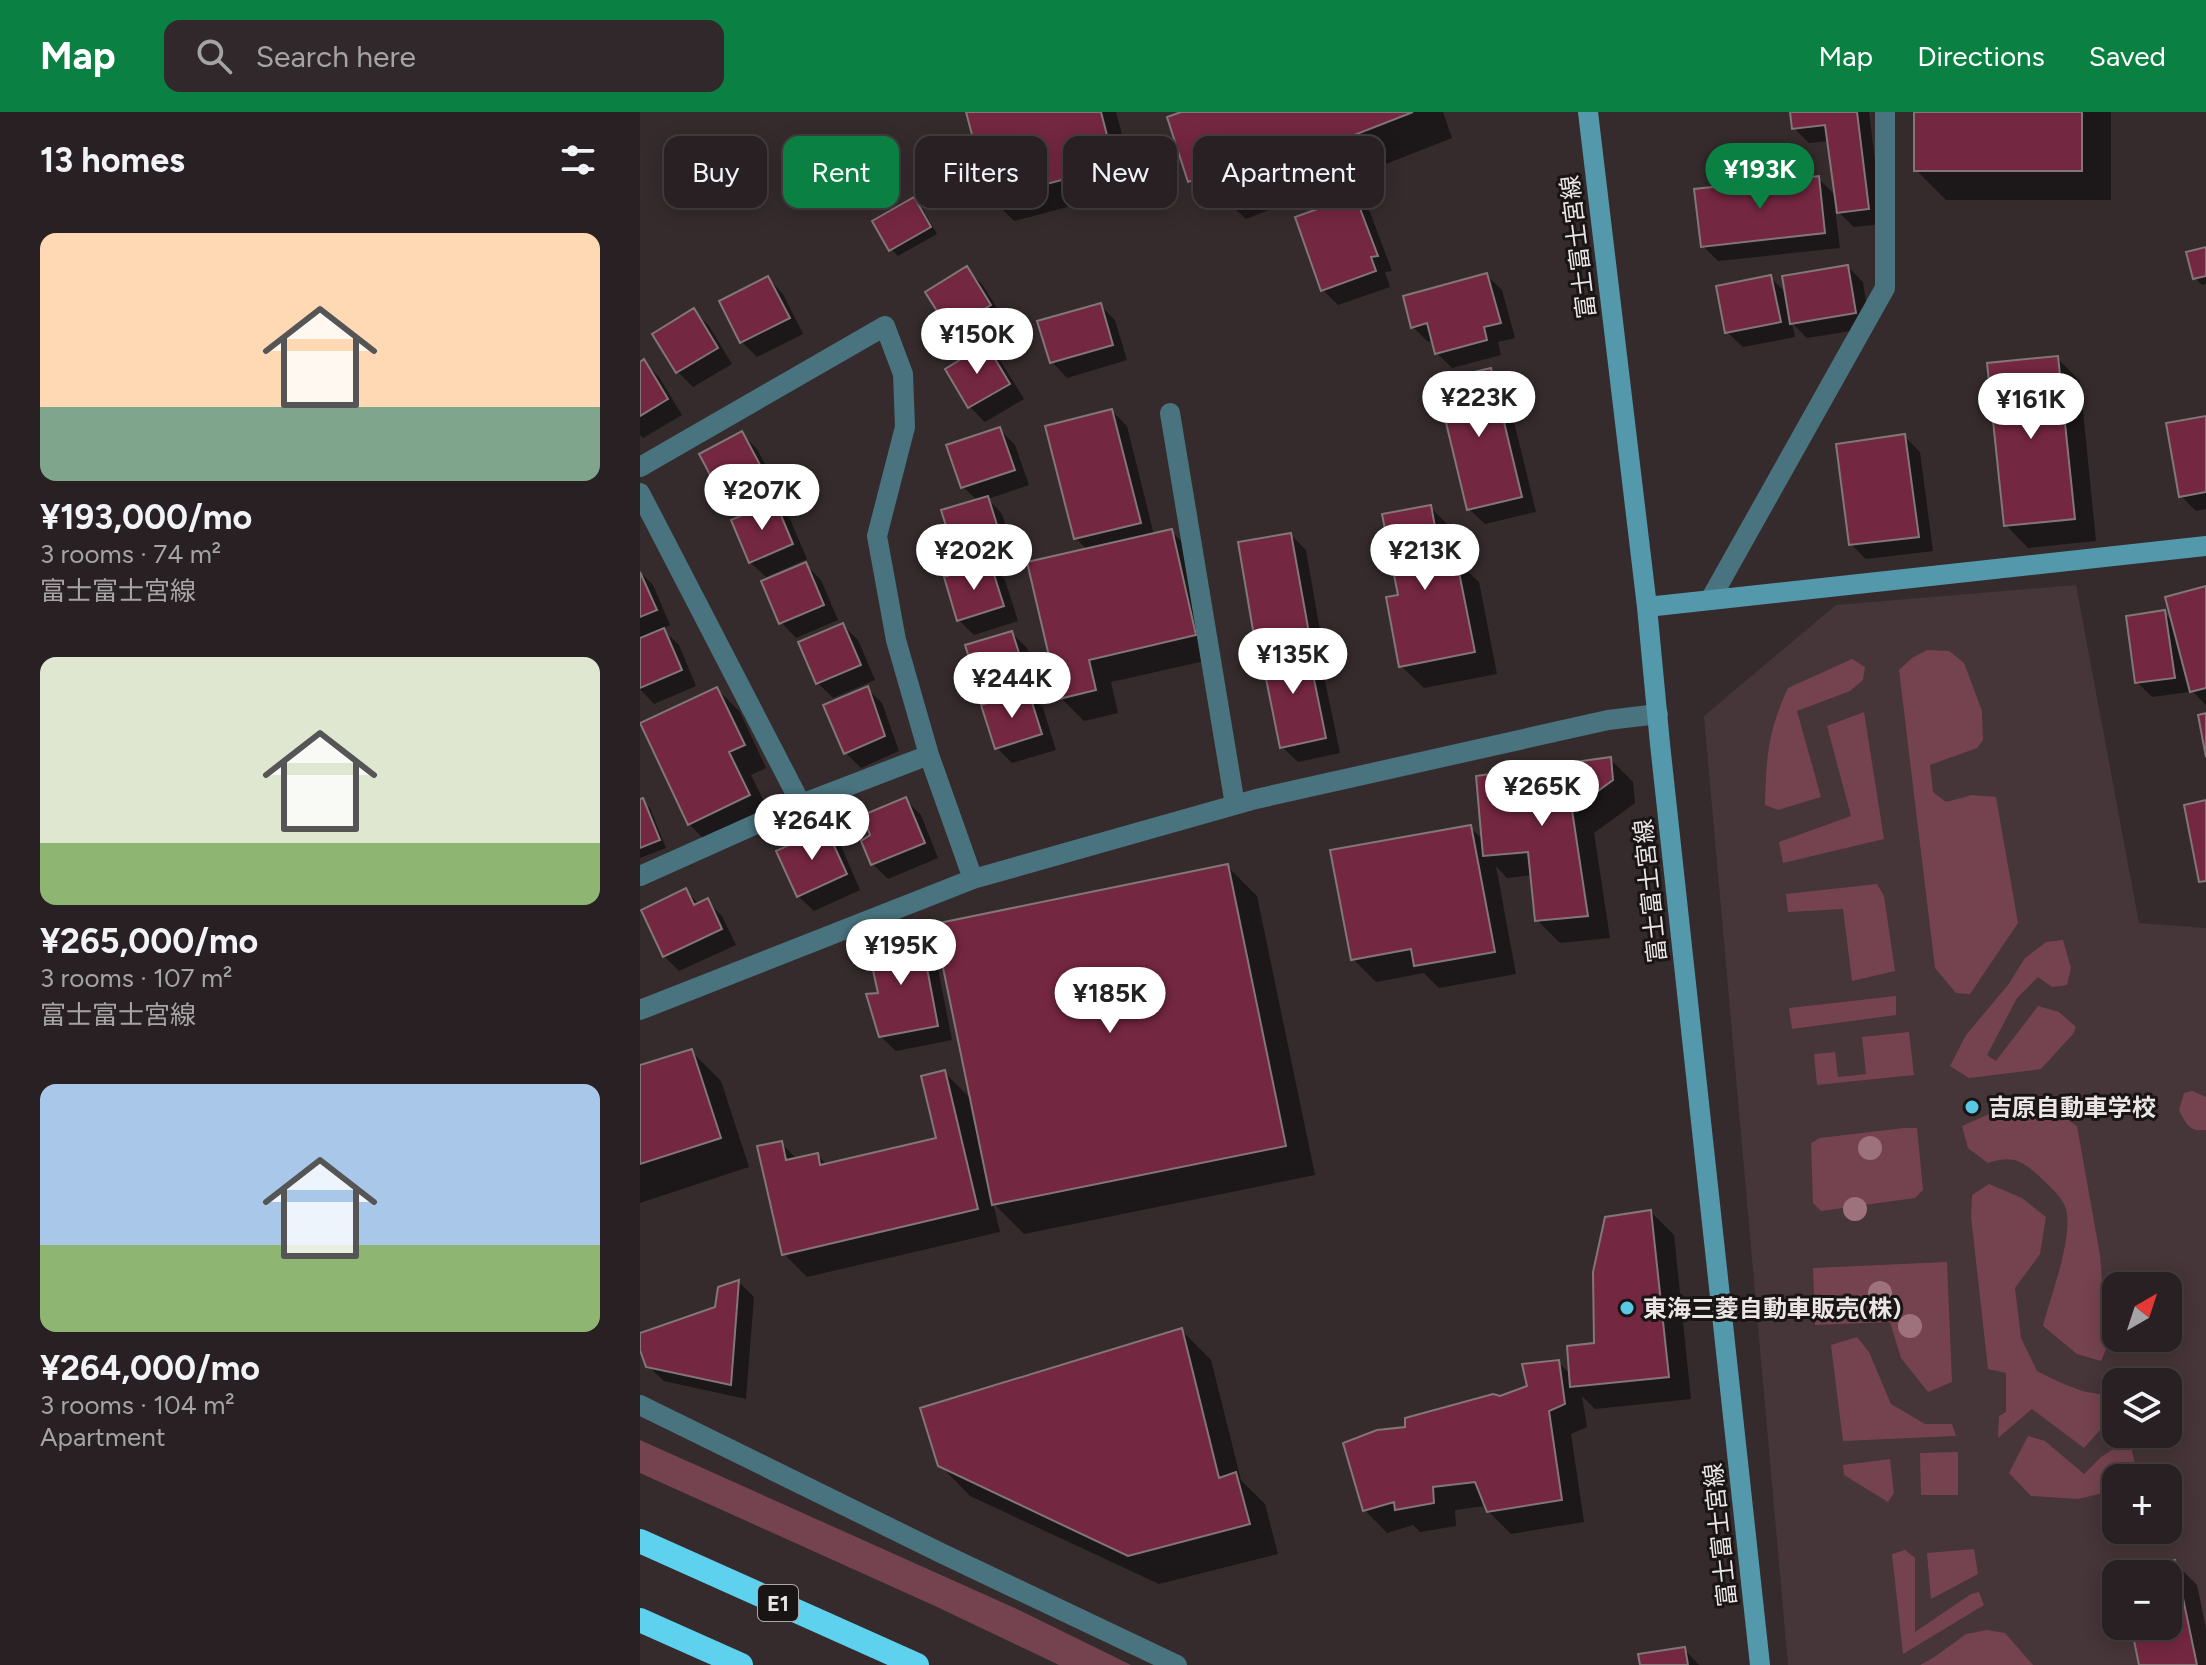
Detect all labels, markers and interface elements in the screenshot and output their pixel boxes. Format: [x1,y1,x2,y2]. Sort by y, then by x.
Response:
search box [164,20,724,92]
text: Map [40,33,116,79]
icon: search [192,34,236,78]
text: Search here [256,38,416,75]
text: Map [1819,39,1873,73]
text: Directions [1917,39,2045,73]
text: Saved [2089,39,2166,73]
chip: Buy [664,136,767,208]
chip: Rent [783,136,899,208]
chip: Filters [915,136,1047,208]
chip: New [1063,136,1177,208]
chip: Apartment [1193,136,1384,208]
icon: filters [556,138,600,182]
text: 13 homes [40,140,185,181]
pin: ¥193K [1704,143,1816,211]
text: ¥193K [1723,153,1797,185]
street label: 富士富士宮線 [1555,174,1601,320]
icon: home [248,285,392,429]
pin: ¥150K [921,308,1033,376]
text: ¥150K [939,318,1015,350]
pin: ¥223K [1423,371,1535,439]
pin: ¥161K [1975,373,2087,441]
text: ¥223K [1440,381,1518,413]
text: ¥161K [1996,383,2066,415]
pin: ¥207K [706,464,818,532]
text: ¥207K [722,474,802,506]
text: ¥193,000/mo [40,497,252,538]
pin: ¥202K [918,524,1030,592]
pin: ¥213K [1369,524,1481,592]
text: ¥202K [934,534,1014,566]
text: ¥213K [1388,534,1462,566]
text: 3 rooms · 74 m² [40,538,221,570]
text: 富士富士宮線 [40,575,196,607]
pin: ¥135K [1237,628,1349,696]
text: ¥135K [1256,638,1330,670]
pin: ¥244K [956,652,1068,720]
text: ¥244K [972,662,1052,694]
icon: home [248,709,392,853]
pin: ¥265K [1486,760,1598,828]
text: ¥265K [1503,770,1581,802]
pin: ¥264K [756,794,868,862]
text: ¥264K [772,804,852,836]
street label: 富士富士宮線 [1628,818,1672,964]
pin: ¥195K [845,919,957,987]
text: ¥265,000/mo [40,921,258,962]
text: ¥195K [864,929,938,961]
text: 3 rooms · 107 m² [40,962,233,994]
pin: ¥185K [1054,967,1166,1035]
text: ¥185K [1073,977,1147,1009]
text: 富士富士宮線 [40,999,196,1031]
place label: 吉原自動車学校 [1988,1093,2156,1122]
marker: 吉原自動車学校 [1963,1098,1981,1116]
icon: home [248,1136,392,1280]
north arrow [2102,1272,2182,1352]
map controls [2102,1272,2182,1640]
place label: 東海三菱自動車販売(株) [1643,1294,1901,1323]
marker: 東海三菱自動車販売(株) [1618,1299,1636,1317]
text: ¥264,000/mo [40,1348,260,1389]
button: layers [2102,1368,2182,1448]
text: 3 rooms · 104 m² [40,1389,235,1421]
text: Apartment [40,1421,166,1453]
street label: 富士富士宮線 [1698,1462,1742,1608]
button: + [2102,1464,2182,1544]
button: − [2102,1560,2182,1640]
road number: E1 [758,1585,798,1621]

